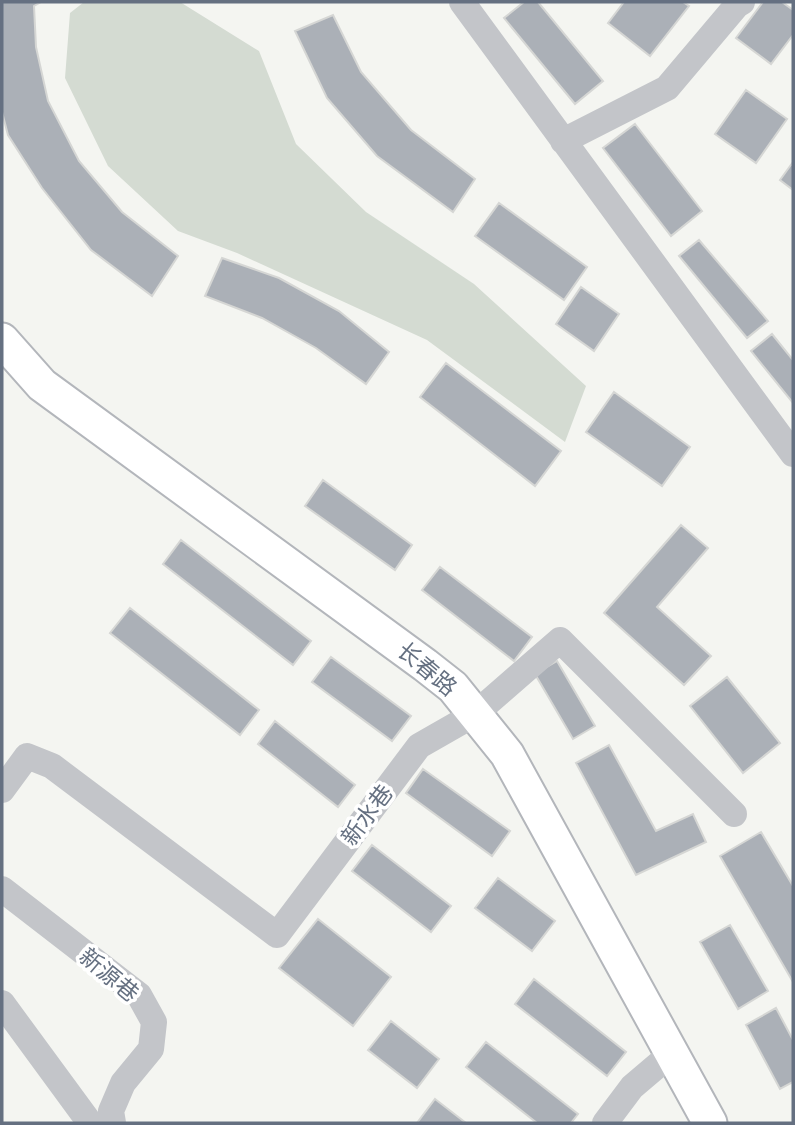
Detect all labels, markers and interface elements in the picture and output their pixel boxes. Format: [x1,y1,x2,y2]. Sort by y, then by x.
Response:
street label: 长春路 [392,637,462,701]
street label: 新水巷 [336,780,398,850]
street label: 新源巷 [74,943,144,1007]

